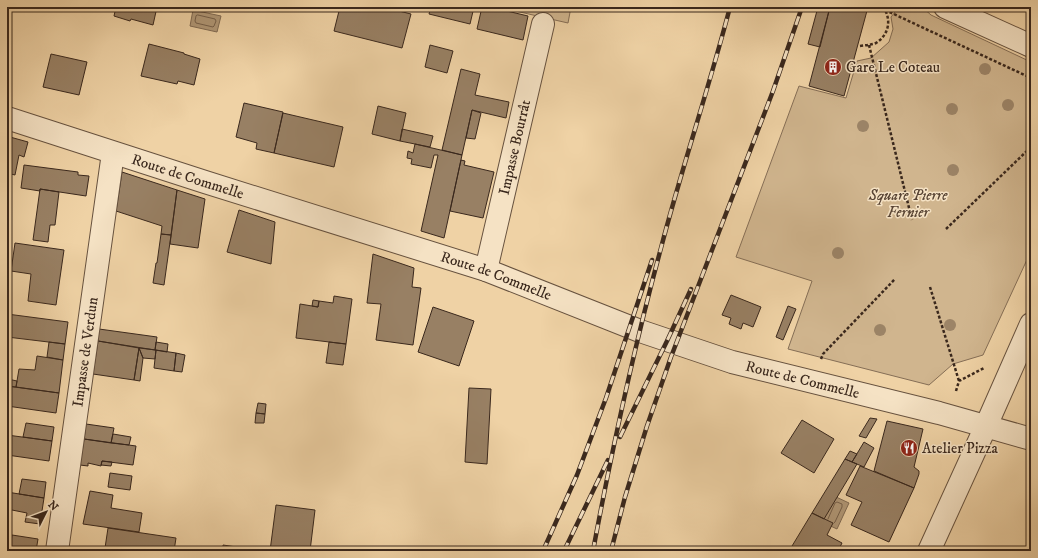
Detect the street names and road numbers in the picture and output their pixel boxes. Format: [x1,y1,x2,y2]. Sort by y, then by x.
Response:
street label: Impasse Bourrât [494,98,535,197]
street label: Route de Commelle [129,149,246,203]
street label: Route de Commelle [438,247,554,305]
street label: Impasse de Verdun [68,296,102,408]
street label: Route de Commelle [744,356,862,403]

